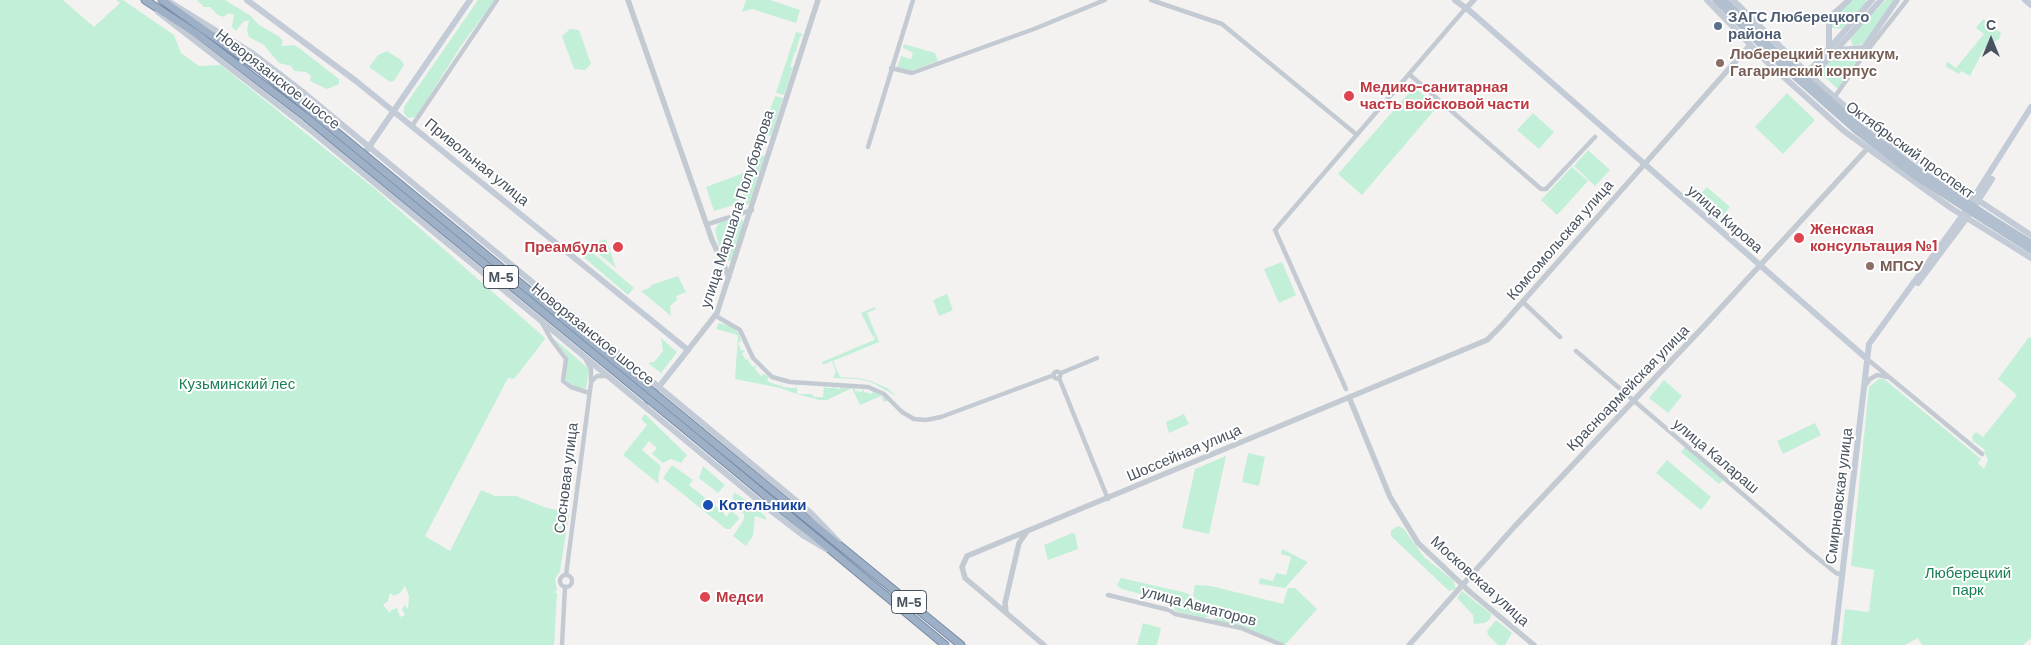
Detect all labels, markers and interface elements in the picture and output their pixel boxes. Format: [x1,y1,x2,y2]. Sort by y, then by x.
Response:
place label: ЗАГС Люберецкого района [1728,8,1870,43]
north arrow [1966,15,2016,65]
text: С [1986,16,1996,33]
marker: ЗАГС Люберецкого района [1712,20,1724,32]
street label: Новорязанское шоссе [212,25,344,133]
place label: Люберецкий техникум, Гагаринский корпус [1730,45,1899,80]
marker: Люберецкий техникум, Гагаринский корпус [1714,57,1726,69]
place label: Медико-санитарная часть войсковой части [1360,78,1530,113]
marker: Медико-санитарная часть войсковой части [1342,89,1356,103]
street label: Октябрьский проспект [1842,97,1978,203]
street label: улица Маршала Полубоярова [696,108,778,310]
street label: Привольная улица [421,114,533,210]
street label: Комсомольская улица [1503,176,1617,304]
street label: улица Кирова [1684,181,1766,257]
place label: Женская консультация №1 [1810,220,1937,255]
marker: Женская консультация №1 [1792,231,1806,245]
place label: Преамбула [524,238,607,256]
marker: Преамбула [611,240,625,254]
place label: МПСУ [1880,257,1923,275]
marker: МПСУ [1864,260,1876,272]
road number: М-5 [484,266,518,288]
street label: Новорязанское шоссе [528,279,658,389]
street label: Красноармейская улица [1563,321,1693,455]
park label: Кузьминский лес [179,375,295,393]
street label: улица Калараш [1669,415,1763,497]
street label: Сосновая улица [550,421,582,535]
street label: Шоссейная улица [1124,421,1244,485]
street label: Смирновская улица [1822,427,1856,565]
place label: Котельники [719,496,806,514]
marker: Котельники [701,498,715,512]
street label: Московская улица [1427,532,1533,630]
park label: Люберецкий парк [1925,564,2011,599]
street label: улица Авиаторов [1140,582,1258,630]
place label: Медси [716,588,764,606]
marker: Медси [698,590,712,604]
road number: М-5 [892,590,926,614]

